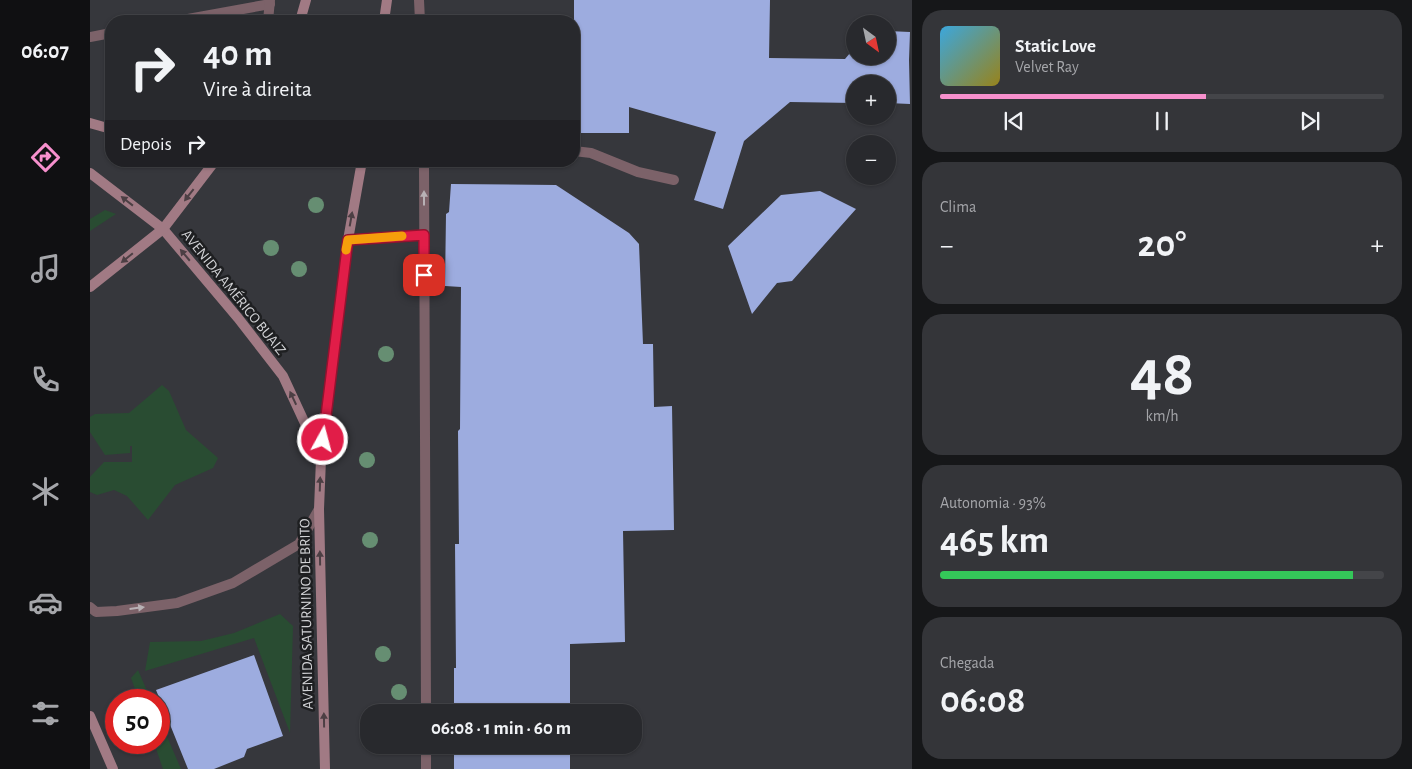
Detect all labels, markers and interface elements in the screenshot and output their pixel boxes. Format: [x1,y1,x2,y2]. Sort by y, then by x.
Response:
north arrow [846,15,896,65]
map controls [846,15,896,185]
icon: right [120,35,185,100]
text: 40 m [203,37,272,72]
text: Static Love [1015,37,1096,56]
text: 06:07 [21,40,69,62]
text: Velvet Ray [1015,59,1079,75]
button: + [846,75,896,125]
text: Vire à direita [203,78,312,100]
icon: previous [1000,107,1028,135]
icon: pause [1148,107,1176,135]
icon: next [1296,107,1324,135]
icon: right [182,130,210,158]
text: Depois [120,135,172,154]
button: − [846,135,896,185]
icon: directions [28,140,63,175]
one-way arrow [184,188,194,202]
one-way arrow [420,190,428,206]
one-way arrow [121,195,134,206]
text: Clima [940,199,976,215]
one-way arrow [348,211,356,227]
street label: AVENIDA AMÉRICO BUAIZ [179,226,290,358]
text: 20° [1138,226,1186,264]
text: − [940,232,953,260]
text: + [1371,232,1384,260]
one-way arrow [180,249,191,262]
icon: music [28,251,63,286]
one-way arrow [120,252,133,263]
pin [403,254,445,296]
icon: arrive [410,261,438,289]
text: 48 [1130,342,1194,407]
icon: phone [28,362,63,397]
one-way arrow [289,391,298,406]
text: km/h [1145,408,1179,424]
position arrow [296,413,348,465]
icon: climate [28,474,63,509]
one-way arrow [316,476,324,492]
text: Autonomia · 93% [940,495,1046,511]
street label: AVENIDA SATURNINO DE BRITO [297,518,316,710]
text: 465 km [940,522,1049,560]
one-way arrow [316,550,324,566]
icon: car [28,585,63,620]
one-way arrow [129,604,145,612]
text: Chegada [940,655,995,671]
text: 06:08 [940,682,1025,720]
speed limit sign: 50 [105,689,170,754]
icon: filters [28,696,63,731]
one-way arrow [319,712,327,728]
text: 06:08 · 1 min · 60 m [431,719,571,738]

